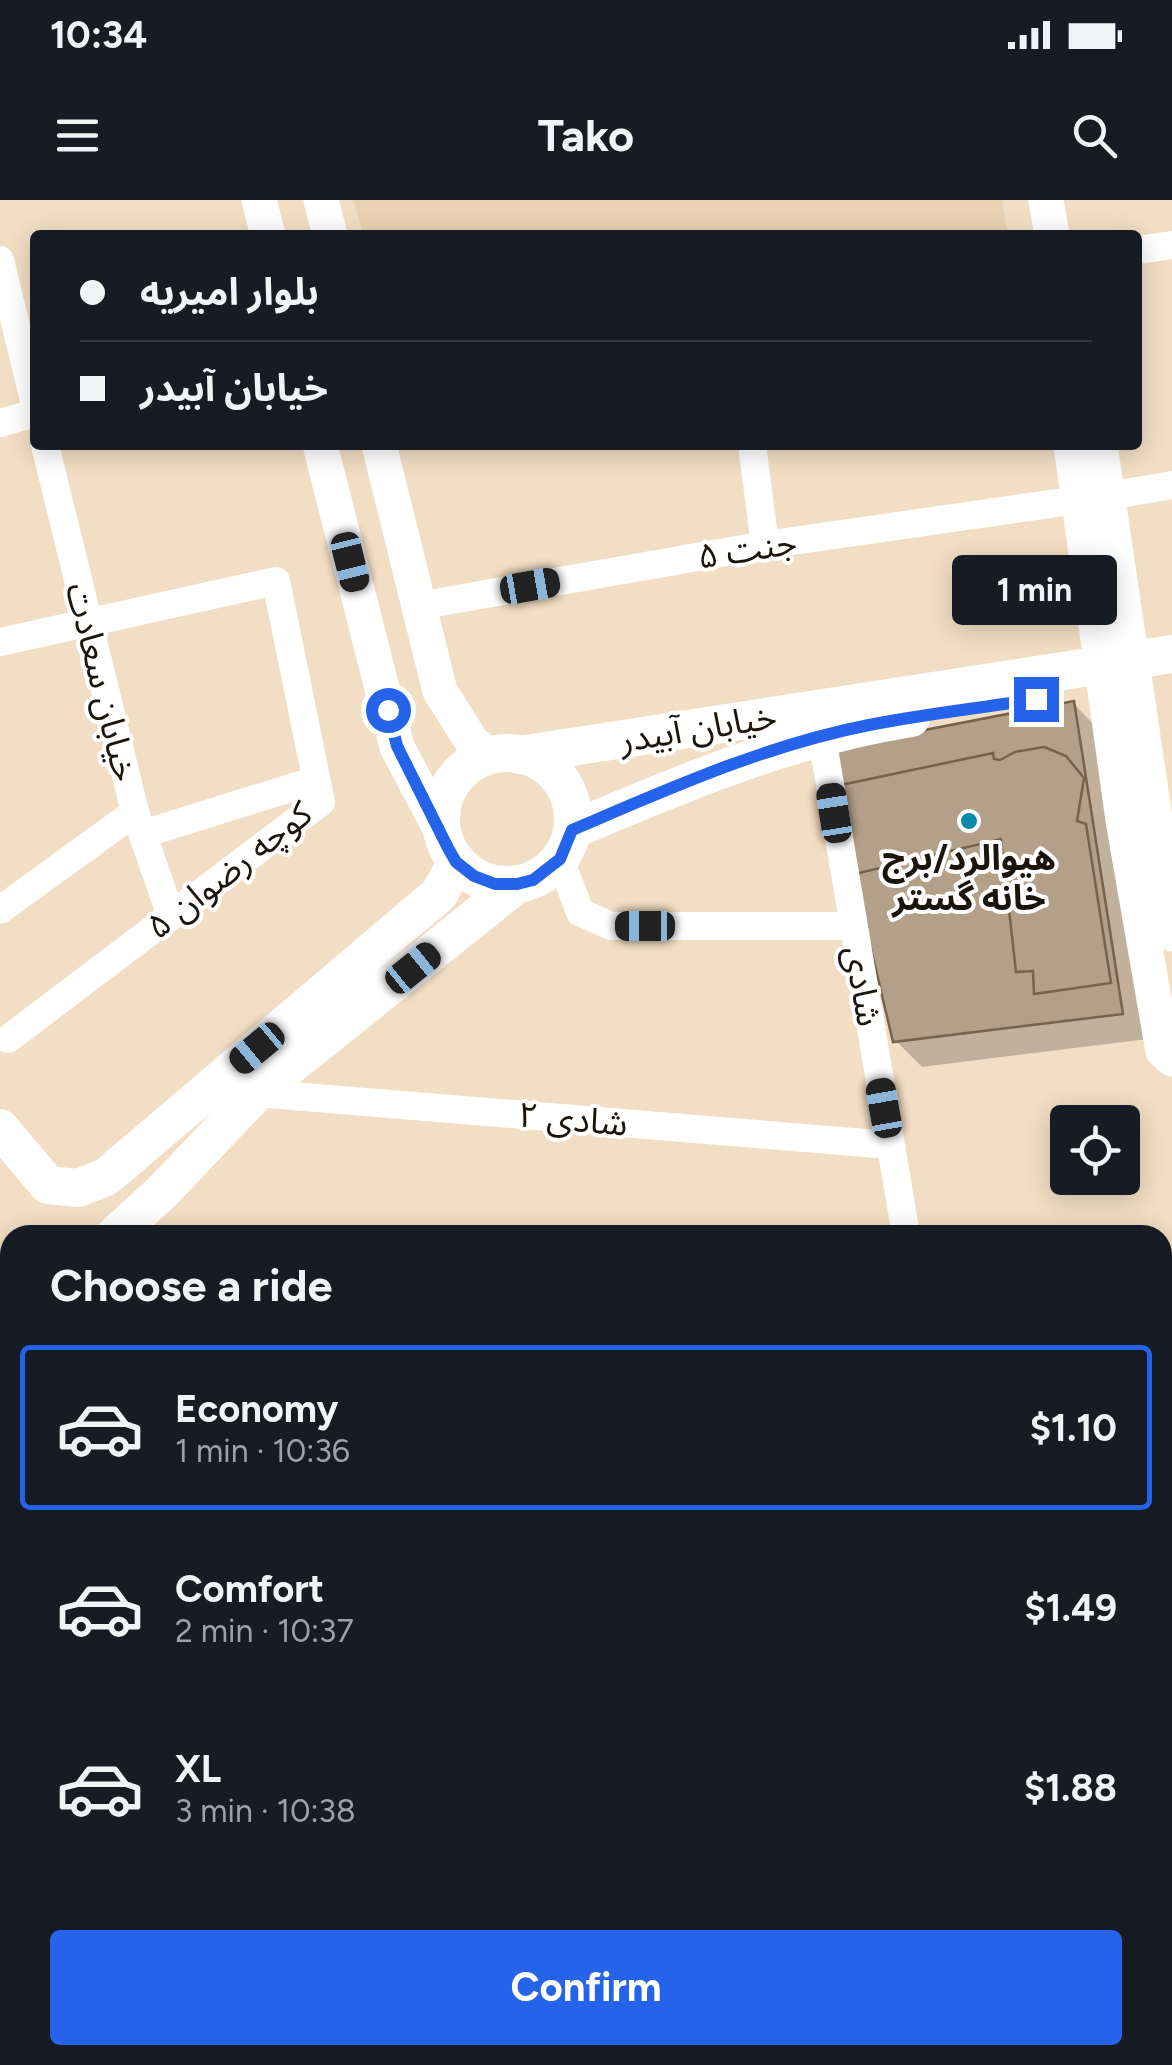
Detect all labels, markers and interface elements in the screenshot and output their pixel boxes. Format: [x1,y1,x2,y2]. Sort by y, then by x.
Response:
text: 10:34 [50,12,147,58]
icon: menu [50,108,105,163]
text: Tako [538,108,634,162]
icon: search [1067,108,1122,163]
text: بلوار امیریه [140,269,319,315]
text: خیابان آبیدر [140,365,328,411]
street label: جنت ۵ [695,520,799,578]
car [328,529,372,595]
callout: 1 min [954,554,1118,624]
car [498,566,562,606]
text: 1 min [997,571,1072,609]
street label: خیابان سعادت [57,578,147,786]
route end [1014,677,1059,722]
route start [366,688,411,733]
street label: خیابان آبیدر [616,695,779,761]
car [814,781,854,845]
street label: کوچه رضوان ۵ [138,792,321,948]
marker: هیوالرد/برج خانه گستر [958,810,980,832]
place label: هیوالرد/برج خانه گستر [882,837,1056,919]
car [615,911,675,941]
car [380,937,446,999]
street label: شادی [835,943,891,1029]
car [224,1017,290,1079]
car [864,1076,904,1140]
street label: شادی ۲ [517,1093,629,1145]
map controls [1050,1105,1140,1195]
button: locate [1050,1105,1140,1195]
text: Choose a ride [50,1258,332,1312]
icon: car [55,1383,145,1473]
text: Economy [175,1386,338,1432]
text: $1.10 [1030,1405,1117,1451]
text: 1 min · 10:36 [175,1432,350,1470]
icon: car [55,1563,145,1653]
text: Comfort [175,1566,324,1612]
text: $1.49 [1024,1585,1117,1631]
text: 2 min · 10:37 [175,1612,354,1650]
icon: car [55,1743,145,1833]
text: XL [175,1746,221,1792]
text: $1.88 [1024,1765,1117,1811]
text: 3 min · 10:38 [175,1792,356,1830]
button: Confirm [50,1930,1122,2045]

